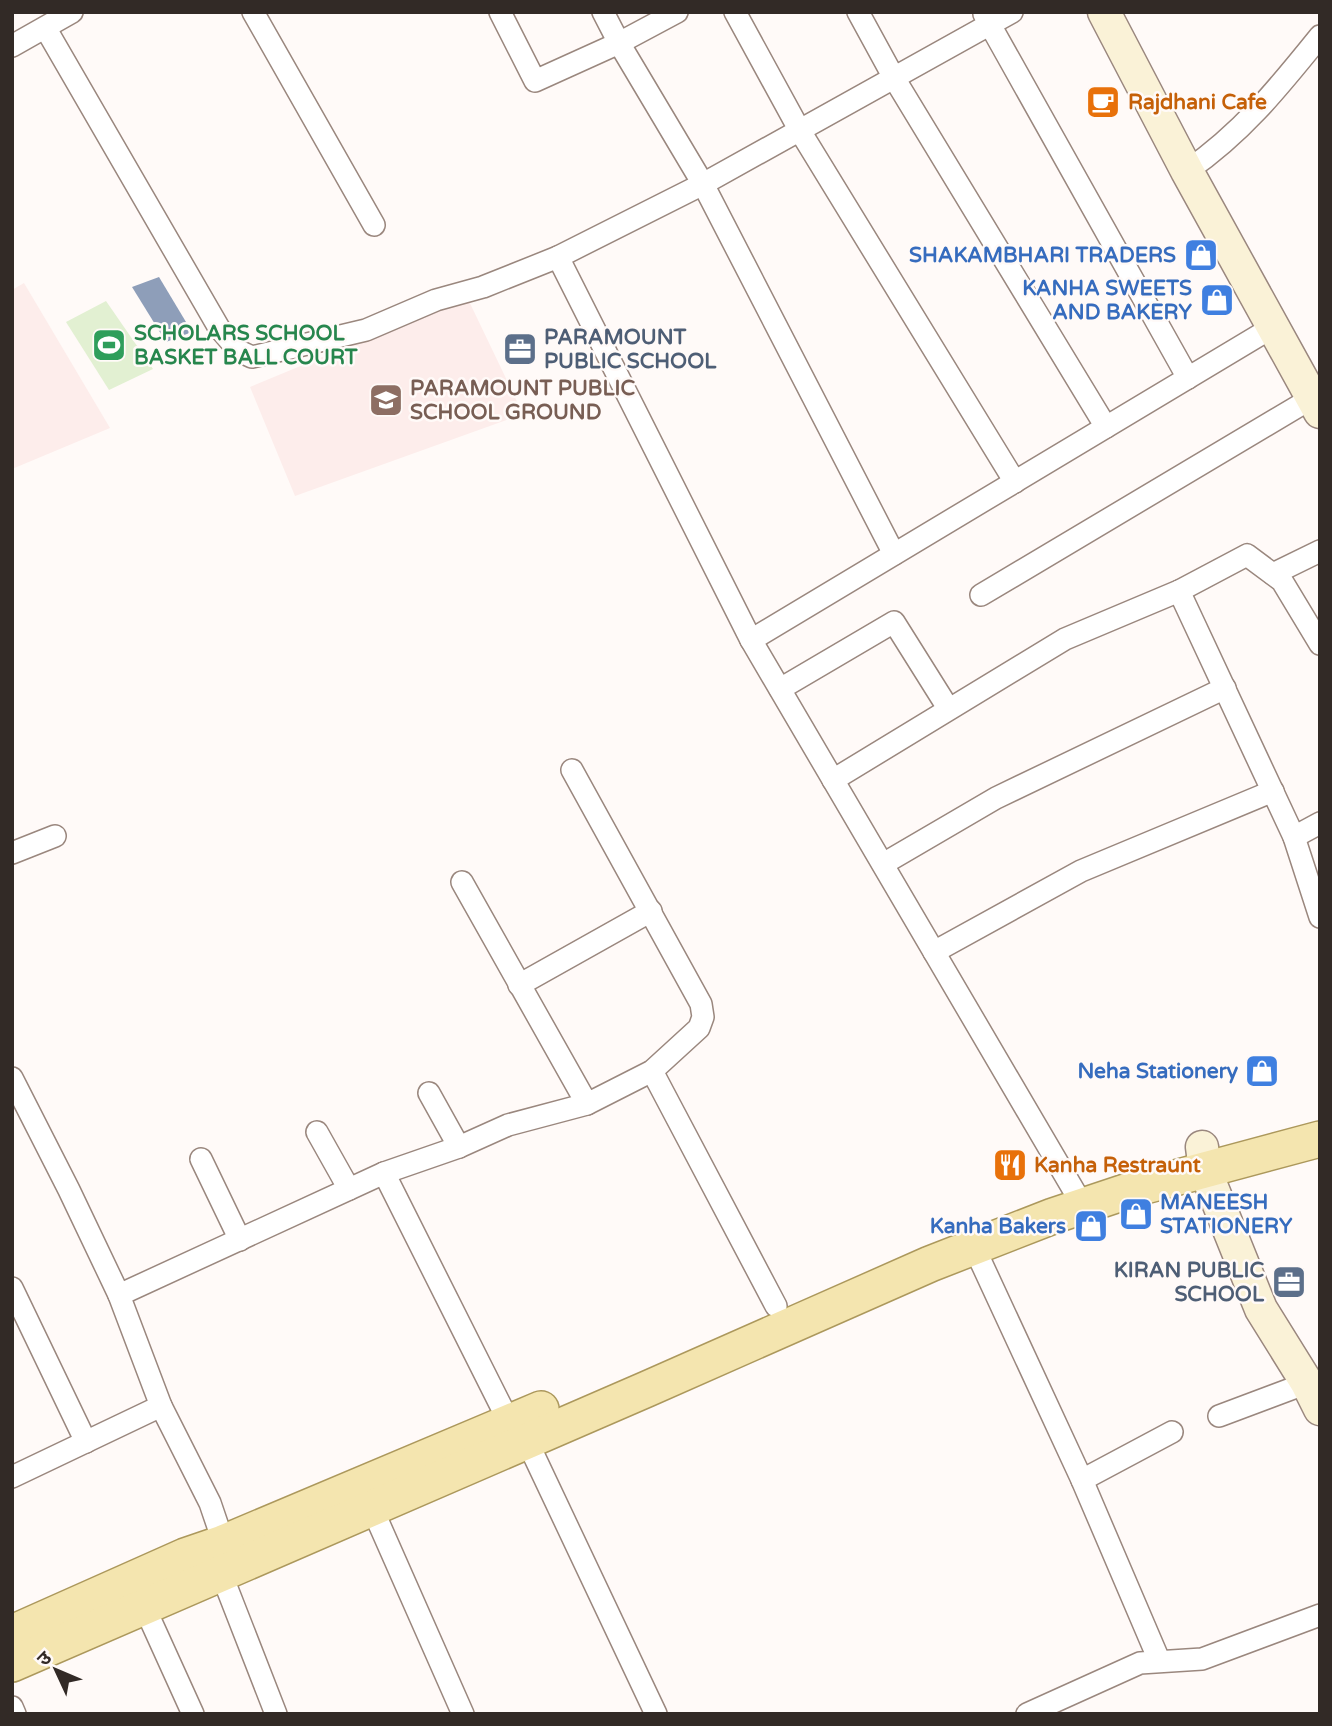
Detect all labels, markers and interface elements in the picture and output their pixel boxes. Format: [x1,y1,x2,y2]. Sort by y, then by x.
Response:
cafe icon: Rajdhani Cafe [1084,83,1122,121]
place label: Rajdhani Cafe [1128,90,1267,115]
shop icon: SHAKAMBHARI TRADERS [1182,236,1220,274]
place label: SHAKAMBHARI TRADERS [909,243,1176,268]
place label: KANHA SWEETS AND BAKERY [1022,276,1193,325]
shop icon: KANHA SWEETS AND BAKERY [1198,281,1236,319]
place label: SCHOLARS SCHOOL BASKET BALL COURT [134,321,358,370]
place label: PARAMOUNT PUBLIC SCHOOL [544,325,717,374]
sports icon: SCHOLARS SCHOOL BASKET BALL COURT [90,326,128,364]
office icon: PARAMOUNT PUBLIC SCHOOL [501,330,539,368]
place label: PARAMOUNT PUBLIC SCHOOL GROUND [410,376,636,425]
school or university icon: PARAMOUNT PUBLIC SCHOOL GROUND [367,381,405,419]
shop icon: Neha Stationery [1243,1052,1281,1090]
place label: Neha Stationery [1077,1059,1239,1084]
restaurant icon: Kanha Restraunt [991,1146,1029,1184]
place label: Kanha Restraunt [1034,1153,1201,1178]
place label: MANEESH STATIONERY [1160,1190,1293,1239]
shop icon: MANEESH STATIONERY [1117,1195,1155,1233]
shop icon: Kanha Bakers [1072,1207,1110,1245]
place label: Kanha Bakers [930,1214,1066,1239]
place label: KIRAN PUBLIC SCHOOL [1114,1258,1265,1307]
office icon: KIRAN PUBLIC SCHOOL [1270,1263,1308,1301]
north arrow [21,1635,91,1705]
text: उ [33,1647,57,1671]

